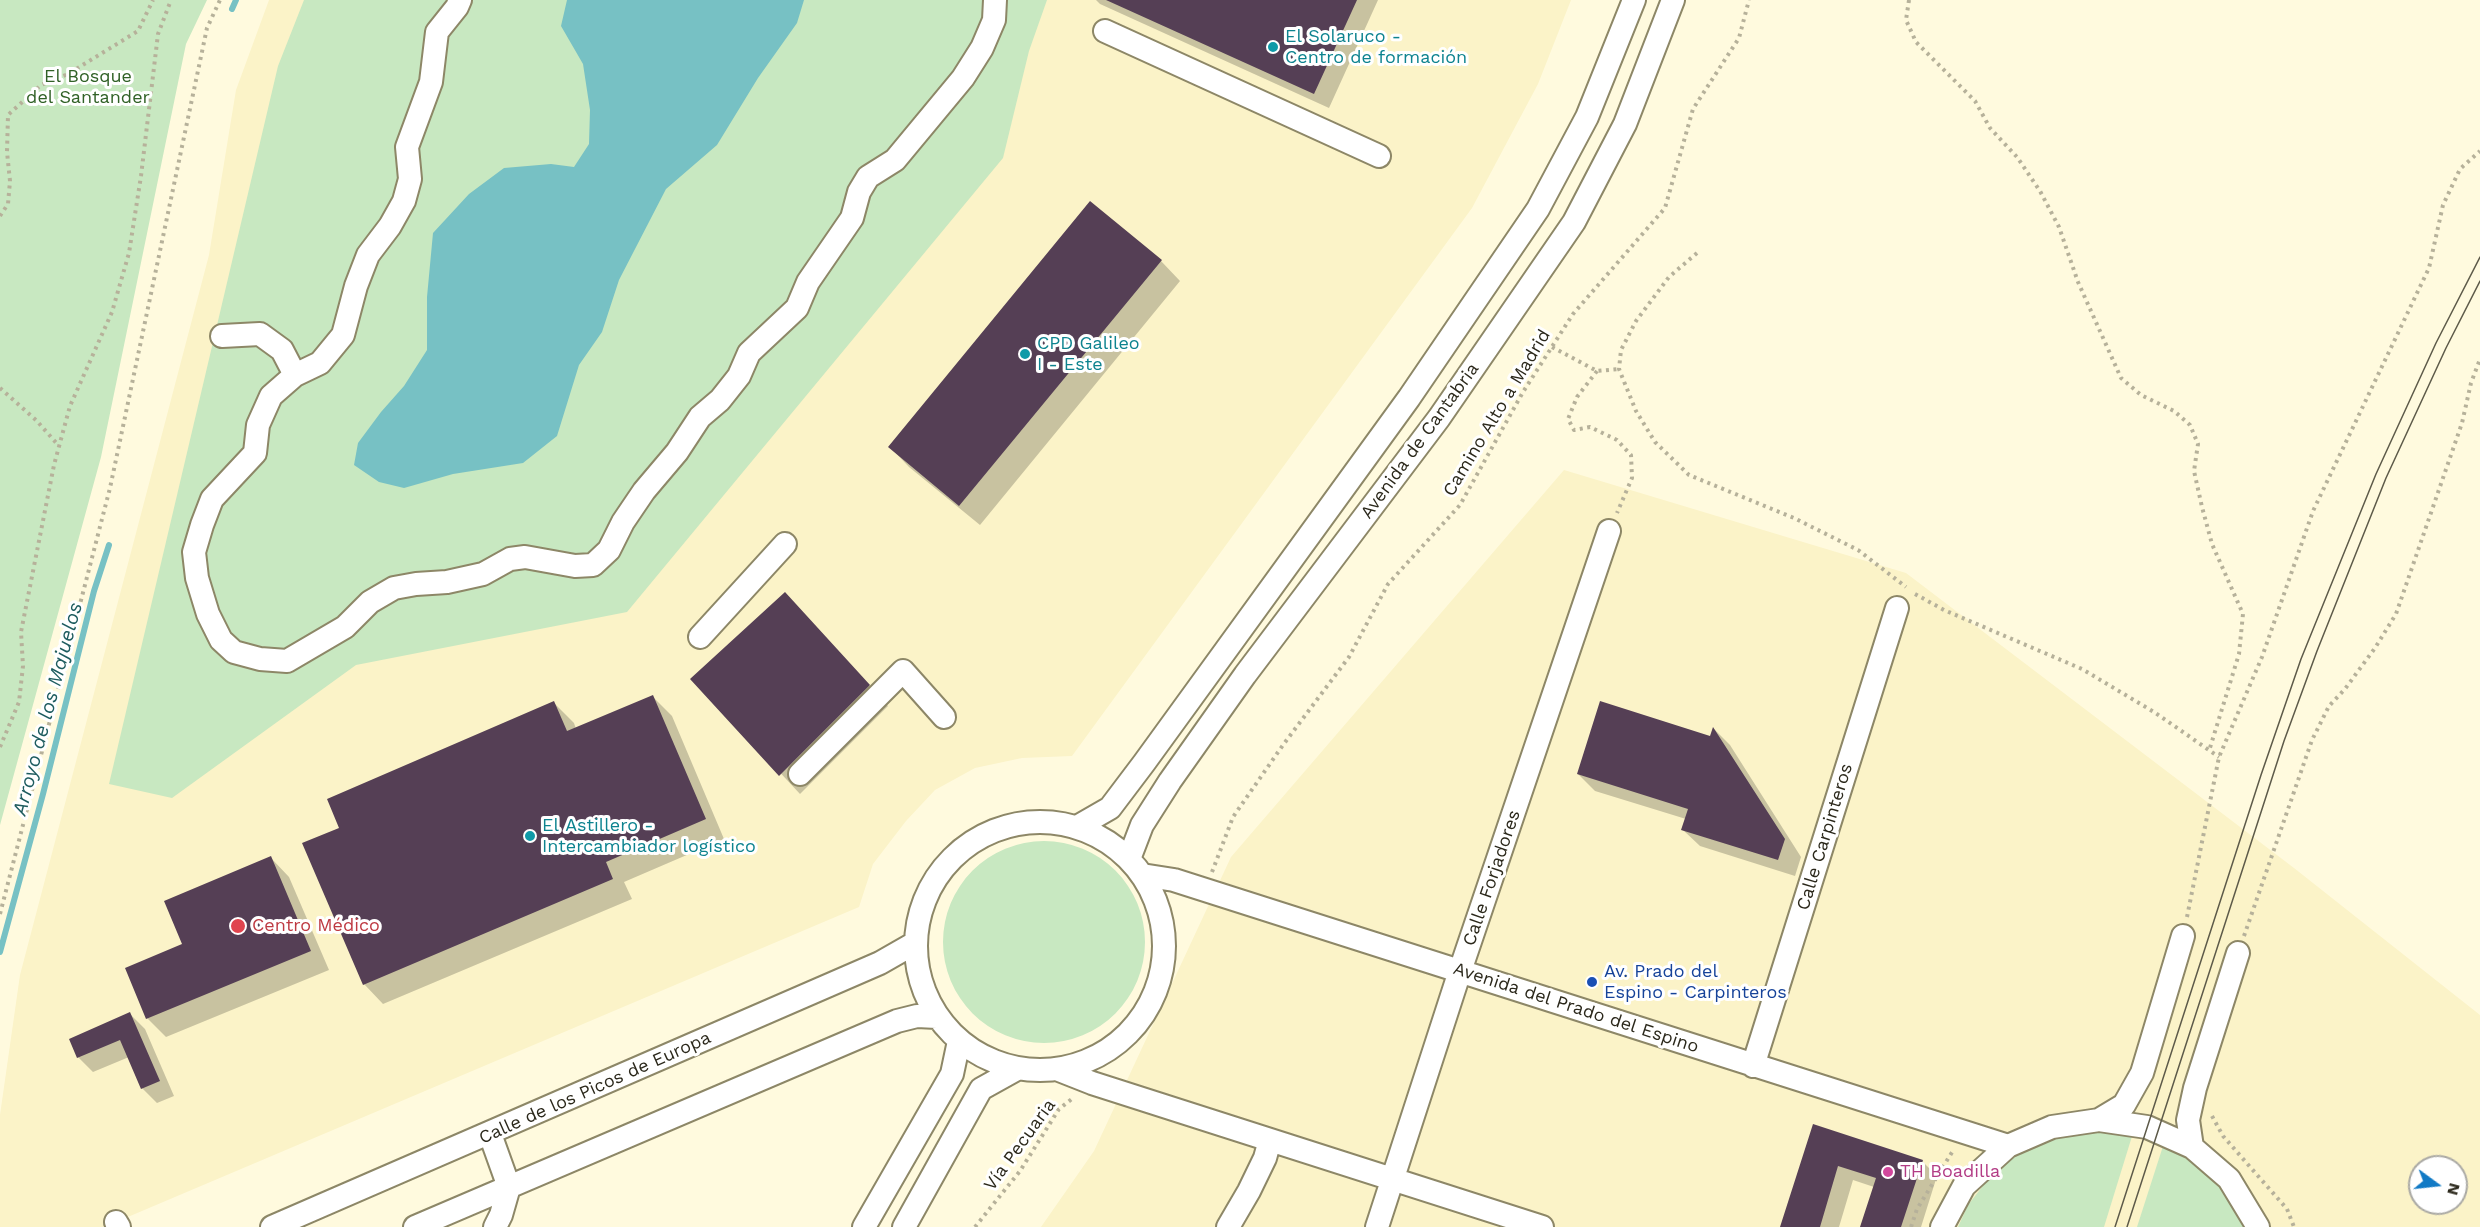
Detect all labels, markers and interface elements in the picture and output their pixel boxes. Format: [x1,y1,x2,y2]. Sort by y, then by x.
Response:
place label: El Solaruco - Centro de formación [1285,26,1467,68]
marker: El Solaruco - Centro de formación [1266,40,1280,54]
park label: El Bosque del Santander [26,66,150,109]
street label: Camino Alto a Madrid [1439,326,1555,500]
place label: CPD Galileo I - Este [1037,333,1140,376]
marker: CPD Galileo I - Este [1018,347,1032,361]
street label: Avenida de Cantabria [1356,359,1484,523]
water label: Arroyo de los Majuelos [8,600,88,818]
street label: Calle Carpinteros [1792,761,1858,913]
street label: Calle Forjadores [1459,807,1525,949]
place label: El Astillero - Intercambiador logístico [542,815,756,858]
marker: El Astillero - Intercambiador logístico [523,829,537,843]
place label: Centro Médico [252,915,380,937]
marker: Centro Médico [229,917,247,935]
street label: Avenida del Prado del Espino [1451,958,1701,1058]
place label: Av. Prado del Espino - Carpinteros [1604,961,1787,1004]
marker: Av. Prado del Espino - Carpinteros [1585,975,1599,989]
street label: Calle de los Picos de Europa [476,1027,714,1149]
street label: Vía Pecuaria [980,1095,1060,1195]
north arrow [2408,1155,2468,1215]
place label: TH Boadilla [1900,1161,2000,1183]
marker: TH Boadilla [1881,1165,1895,1179]
text: N [2443,1181,2465,1197]

